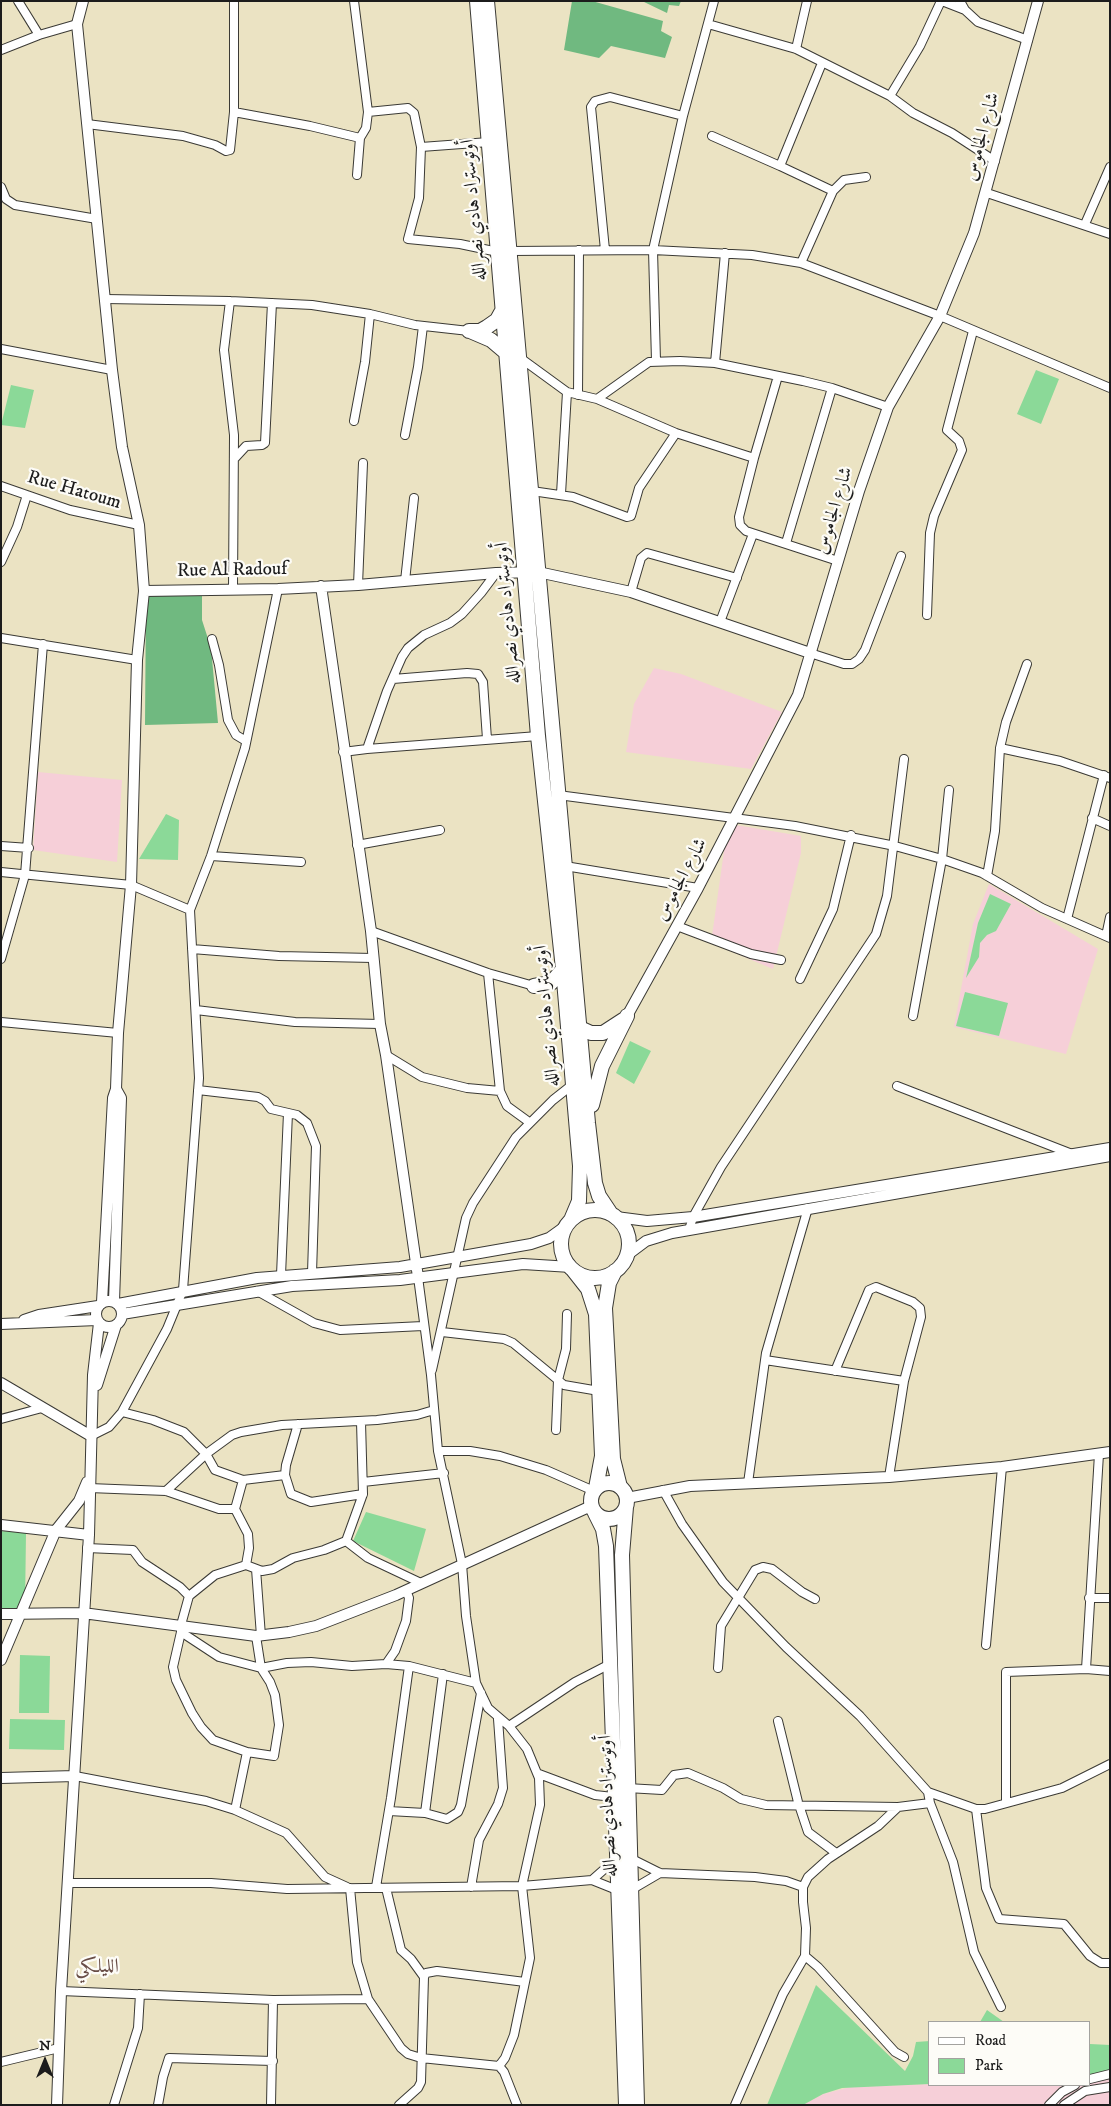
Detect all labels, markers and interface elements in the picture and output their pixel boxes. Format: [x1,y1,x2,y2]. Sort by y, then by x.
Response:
street label: شارع الجاموس [960,90,1006,184]
street label: أوتوستراد هادي نصرالله [457,138,493,282]
street label: شارع الجاموس [811,464,859,558]
street label: Rue Hatoum [24,467,124,515]
street label: أوتوستراد هادي نصرالله [491,541,527,685]
street label: Rue Al Radouf [177,559,287,583]
street label: شارع الجاموس [651,835,713,925]
street label: أوتوستراد هادي نصرالله [530,944,566,1088]
street label: أوتوستراد هادي نصرالله [595,1735,623,1877]
district label: الليلكي [75,1956,119,1980]
legend [928,2021,1091,2086]
text: Road [975,2031,1006,2050]
north arrow [20,2036,70,2086]
text: N [39,2037,51,2055]
text: Park [975,2056,1003,2075]

